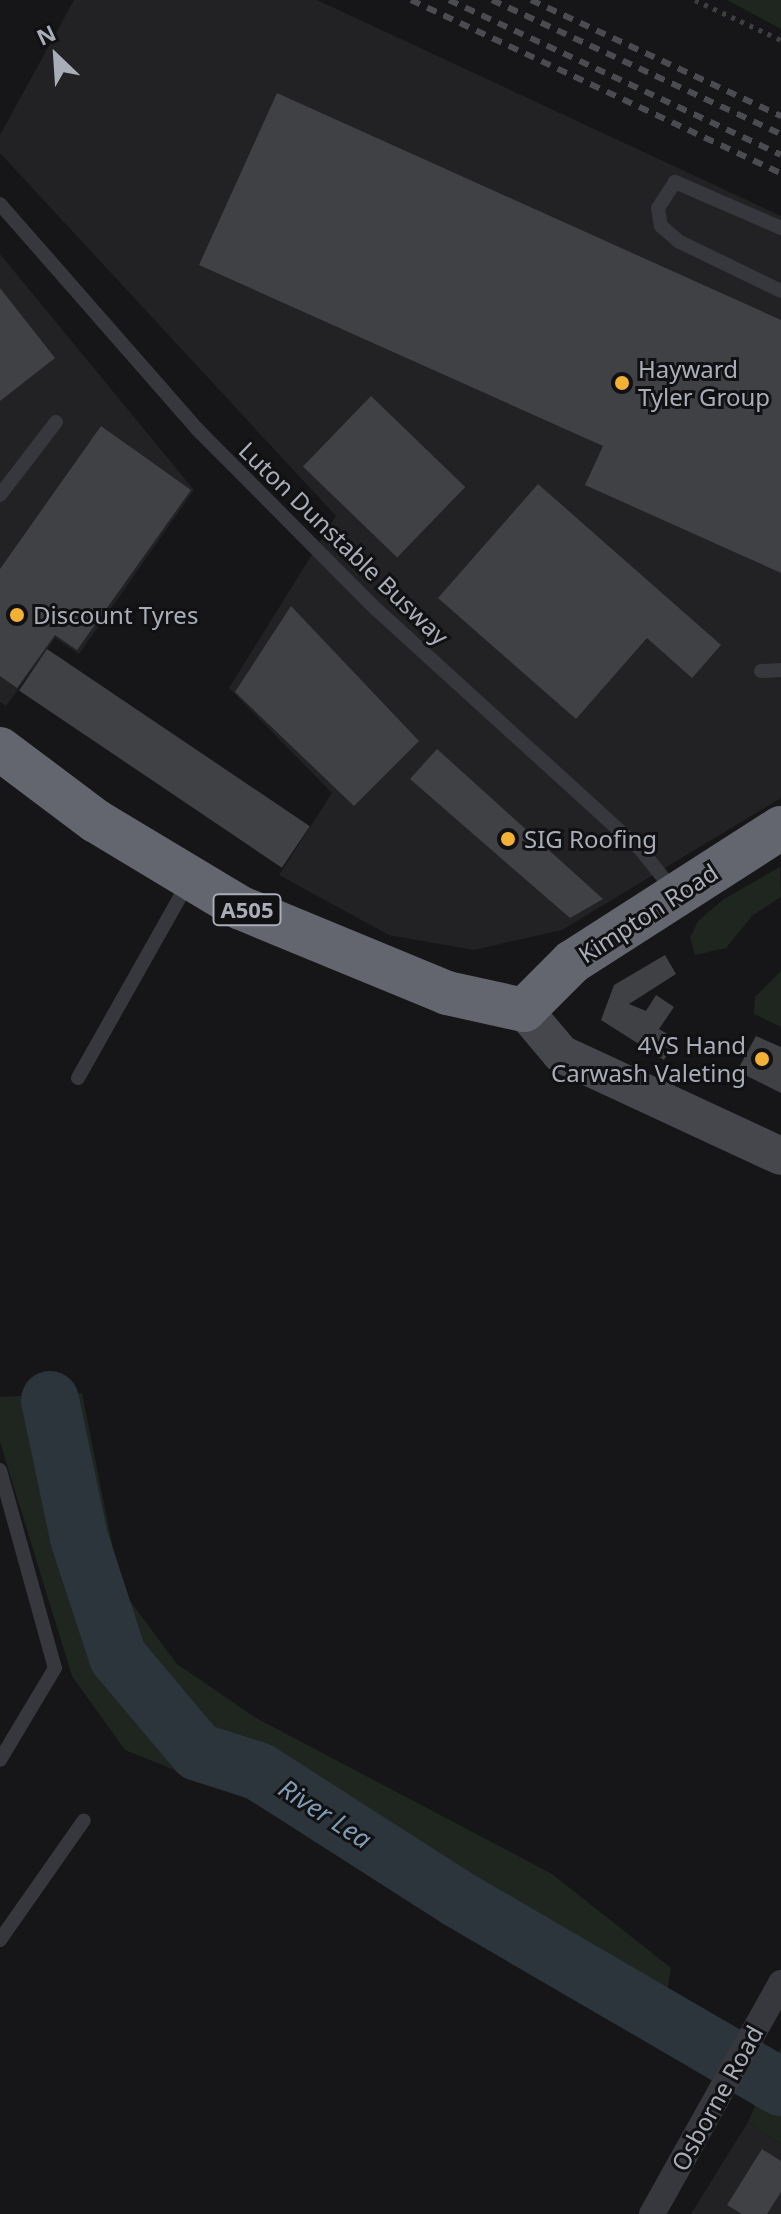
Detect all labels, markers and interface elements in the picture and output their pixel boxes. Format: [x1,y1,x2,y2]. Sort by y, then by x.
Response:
north arrow [16,16,96,96]
text: N [31,17,60,52]
place label: Hayward Tyler Group [638,355,770,411]
marker: Hayward Tyler Group [613,374,631,392]
street label: Luton Dunstable Busway [233,435,455,651]
place label: Discount Tyres [33,601,198,629]
marker: Discount Tyres [8,606,26,624]
place label: SIG Roofing [524,825,657,853]
marker: SIG Roofing [499,830,517,848]
street label: Kimpton Road [573,857,723,969]
road number: A505 [211,892,283,928]
place label: 4VS Hand Carwash Valeting [551,1031,746,1087]
marker: 4VS Hand Carwash Valeting [753,1050,771,1068]
water label: River Lea [273,1773,377,1855]
street label: Osborne Road [665,2020,769,2176]

